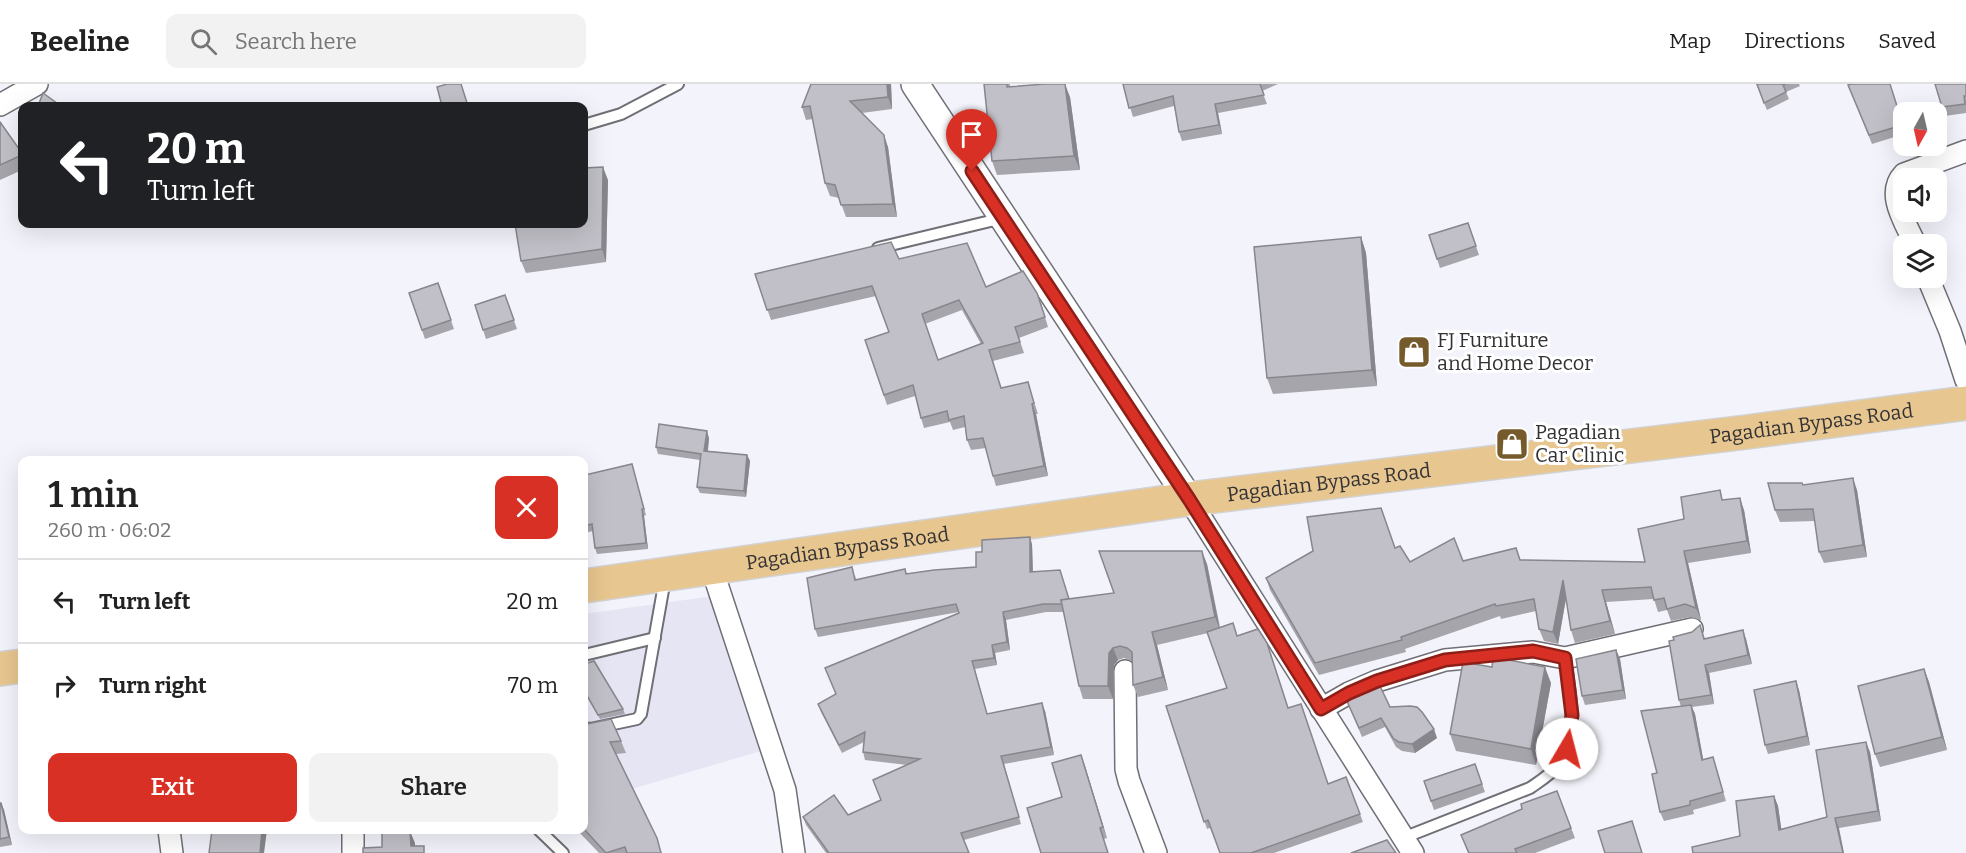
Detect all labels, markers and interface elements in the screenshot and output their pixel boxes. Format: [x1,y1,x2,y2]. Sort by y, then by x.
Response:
search box [166,14,586,68]
text: Beeline [30,25,130,58]
icon: search [187,25,220,58]
text: Search here [235,28,357,55]
text: Map [1669,28,1711,54]
text: Directions [1744,28,1845,54]
text: Saved [1878,28,1936,54]
north arrow [1893,102,1947,156]
map controls [1893,102,1947,288]
pin [946,109,997,171]
icon: arrive [955,118,988,151]
text: 20 m [147,124,245,174]
icon: left [48,126,126,204]
button: sound [1893,168,1947,222]
text: Turn left [147,175,255,207]
button: layers [1893,234,1947,288]
place label: FJ Furniture and Home Decor [1437,328,1593,375]
shop icon: FJ Furniture and Home Decor [1396,334,1432,370]
street label: Pagadian Bypass Road [1708,398,1915,448]
place label: Pagadian Car Clinic [1535,420,1624,467]
shop icon: Pagadian Car Clinic [1494,426,1530,462]
street label: Pagadian Bypass Road [1225,458,1432,506]
text: 1 min [48,473,139,517]
button: close [495,476,558,539]
text: 260 m · 06:02 [48,518,171,542]
street label: Pagadian Bypass Road [744,522,951,575]
icon: left [48,585,81,618]
text: Turn left [99,588,191,615]
text: 20 m [507,588,558,615]
icon: right [48,669,81,702]
text: Turn right [99,672,207,699]
text: 70 m [508,672,558,699]
position arrow [1535,717,1599,781]
button: Exit [48,753,297,822]
button: Share [309,753,558,822]

